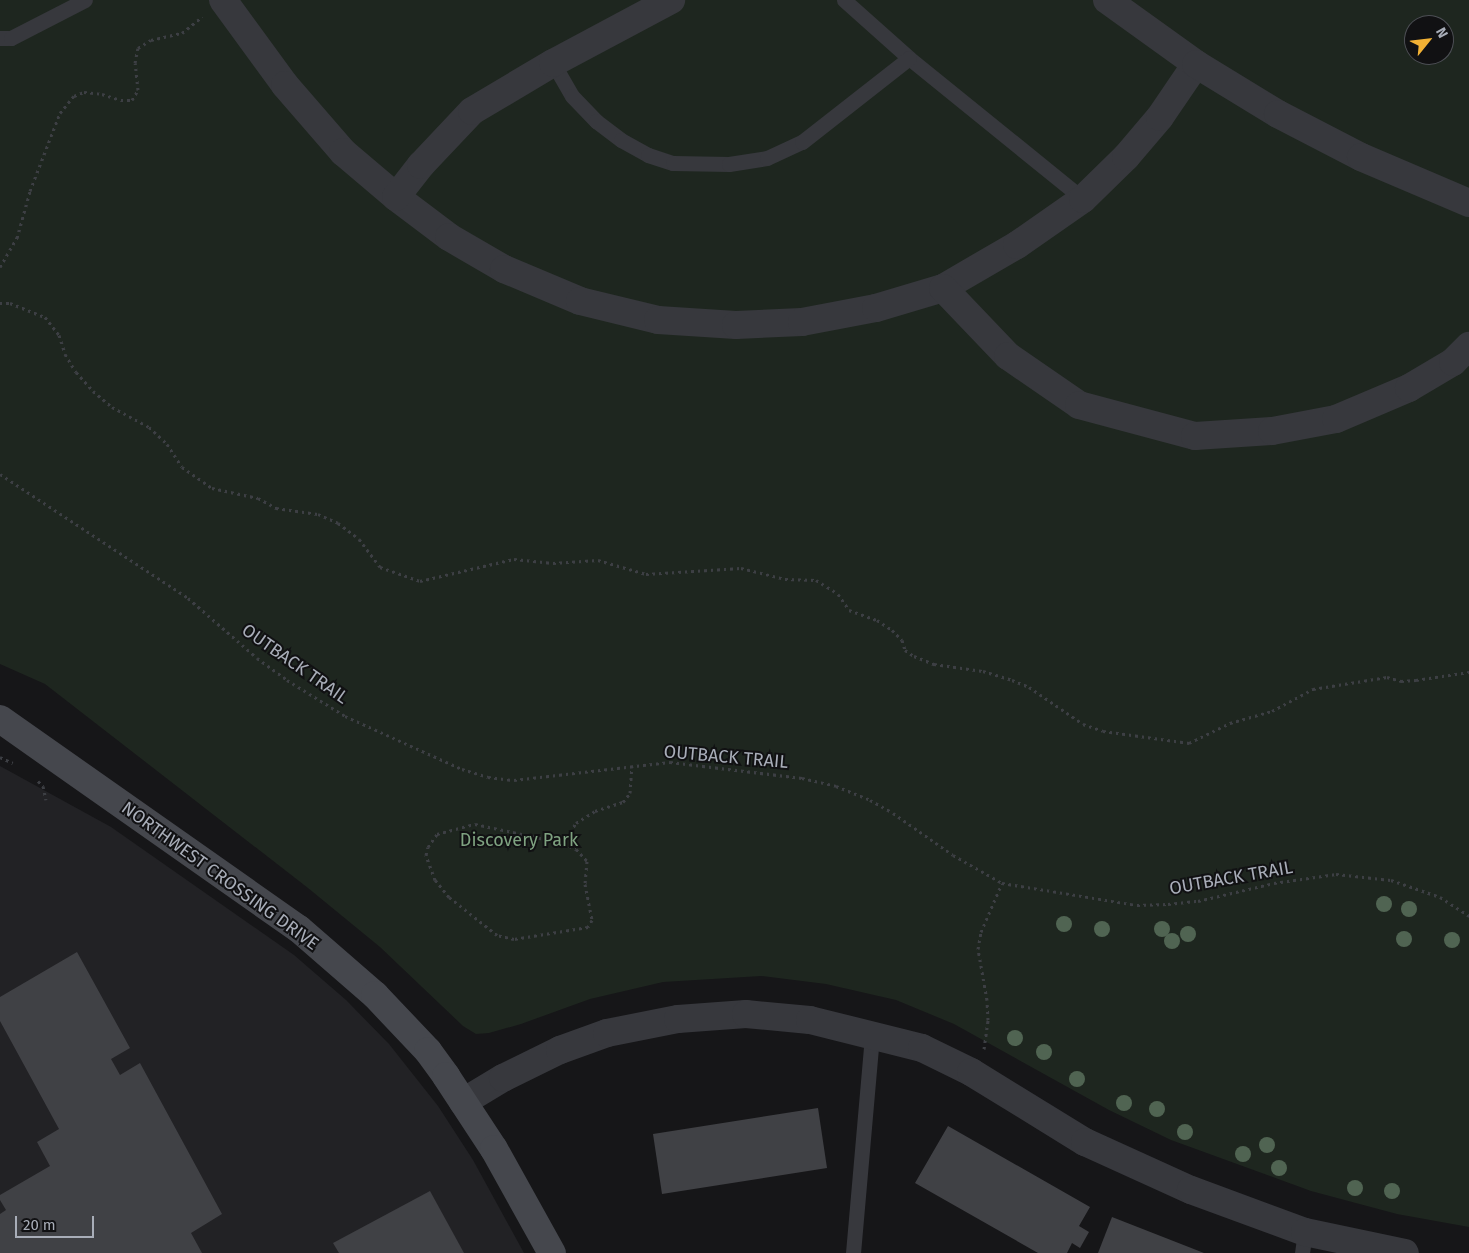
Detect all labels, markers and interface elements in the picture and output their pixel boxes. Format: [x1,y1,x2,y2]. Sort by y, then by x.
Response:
north arrow [1404,15,1454,65]
text: N [1432,25,1451,41]
street label: OUTBACK TRAIL [238,619,352,709]
street label: OUTBACK TRAIL [663,741,789,773]
street label: NORTHWEST CROSSING DRIVE [117,797,323,955]
park label: Discovery Park [460,829,578,851]
street label: OUTBACK TRAIL [1168,857,1294,899]
scale bar [18,1206,96,1238]
text: 20 m [23,1216,56,1234]

